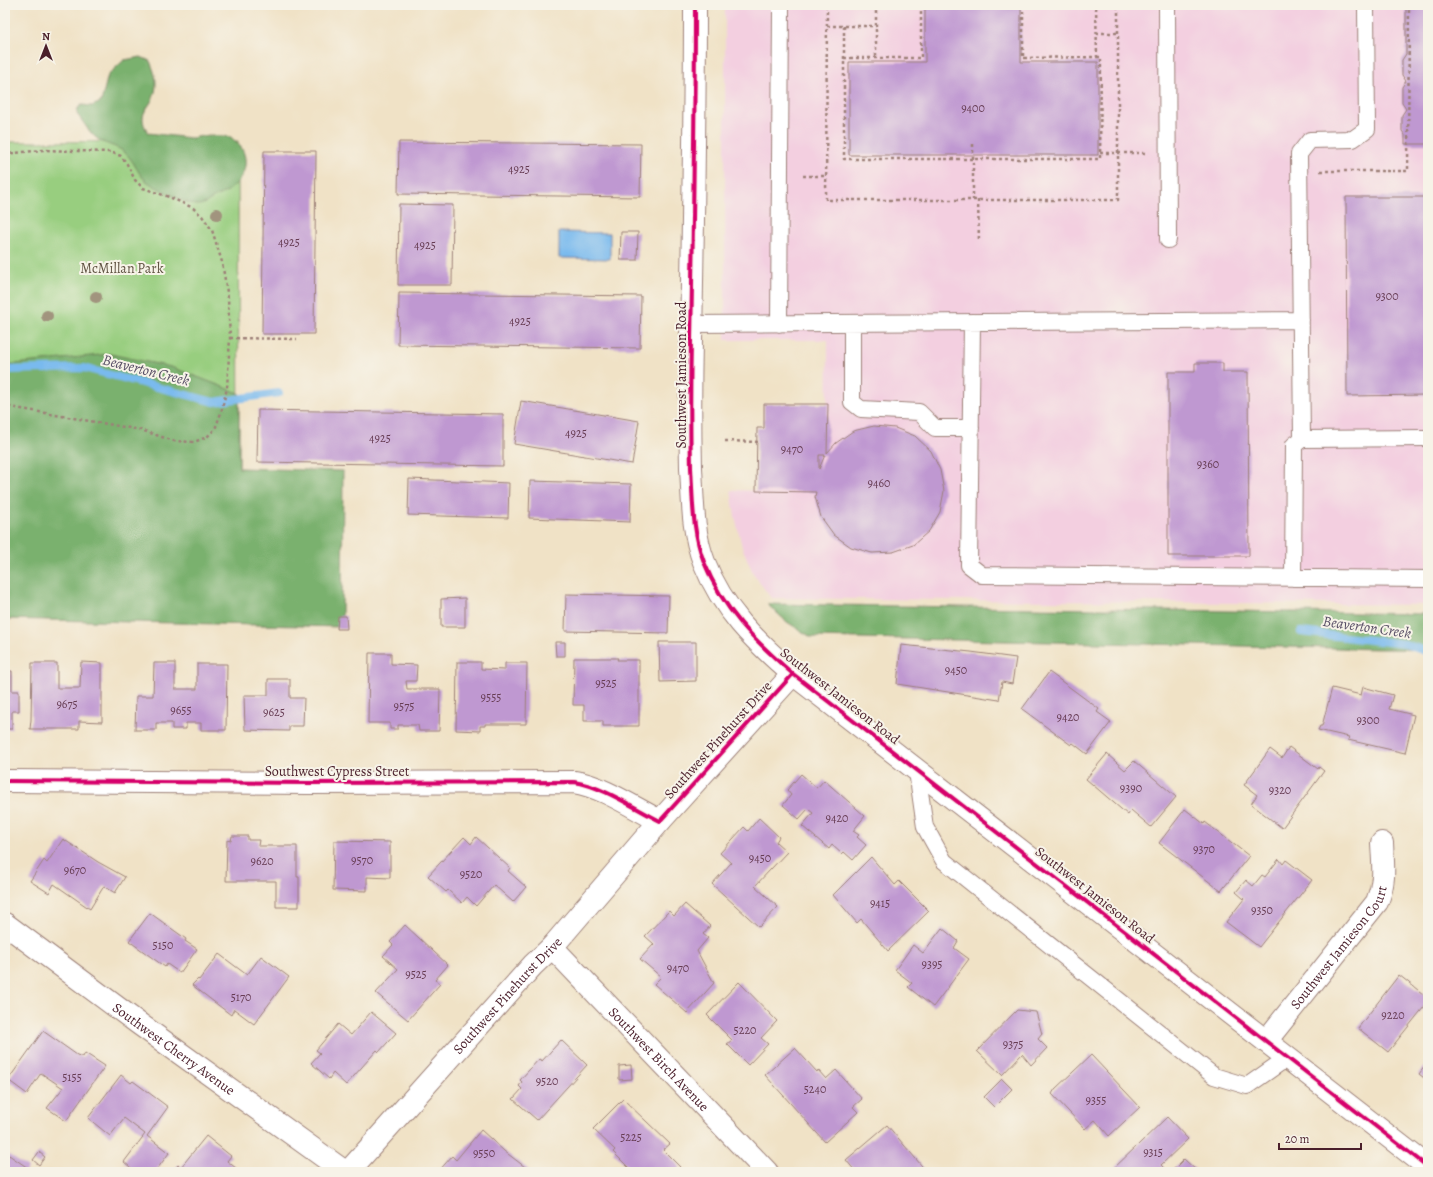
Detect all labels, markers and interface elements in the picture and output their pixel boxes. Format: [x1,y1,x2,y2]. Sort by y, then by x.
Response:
north arrow [26,26,66,66]
text: N [42,29,50,44]
house number: 9400 [961,100,985,116]
house number: 4925 [508,161,530,177]
house number: 4925 [278,234,300,250]
house number: 4925 [414,237,436,253]
park label: McMillan Park [80,259,164,278]
house number: 9300 [1375,288,1399,304]
street label: Southwest Jamieson Road [672,301,691,449]
house number: 4925 [509,313,531,329]
water label: Beaverton Creek [101,350,192,391]
house number: 4925 [565,425,587,441]
house number: 4925 [369,430,391,446]
house number: 9470 [781,441,803,457]
house number: 9360 [1197,456,1219,472]
house number: 9460 [868,475,890,491]
water label: Beaverton Creek [1322,611,1413,643]
street label: Southwest Jamieson Road [776,643,904,749]
house number: 9450 [945,662,967,678]
house number: 9525 [595,675,617,691]
street label: Southwest Pinehurst Drive [660,677,776,803]
house number: 9555 [481,689,501,705]
house number: 9675 [56,696,78,712]
house number: 9575 [394,698,414,714]
house number: 9655 [170,702,192,718]
house number: 9625 [263,704,285,720]
house number: 9420 [1057,709,1080,725]
house number: 9300 [1356,712,1380,728]
street label: Southwest Cypress Street [265,762,410,781]
house number: 9390 [1120,780,1142,796]
house number: 9320 [1269,782,1291,798]
house number: 9420 [826,810,849,826]
house number: 9370 [1193,841,1215,857]
street label: Southwest Jamieson Road [1031,842,1159,948]
house number: 9450 [749,850,771,866]
house number: 9570 [351,852,373,868]
house number: 9620 [250,853,274,869]
house number: 9670 [64,862,86,878]
house number: 9520 [460,866,482,882]
street label: Southwest Jamieson Court [1286,884,1391,1013]
house number: 9415 [870,895,890,911]
house number: 9350 [1251,902,1273,918]
street label: Southwest Pinehurst Drive [449,933,566,1058]
house number: 5150 [153,937,173,953]
house number: 9395 [921,956,943,972]
house number: 9470 [667,960,689,976]
house number: 9525 [405,966,427,982]
house number: 5170 [231,989,251,1005]
street label: Southwest Cherry Avenue [109,998,239,1099]
street label: Southwest Birch Avenue [605,1003,714,1115]
house number: 9220 [1381,1007,1405,1023]
house number: 5220 [734,1022,756,1038]
house number: 9375 [1003,1036,1023,1052]
house number: 5155 [62,1069,82,1085]
house number: 9520 [536,1073,558,1089]
house number: 5240 [804,1081,826,1097]
house number: 9355 [1086,1092,1106,1108]
scale bar [1279,1125,1361,1151]
house number: 5225 [620,1129,642,1145]
text: 20 m [1285,1131,1309,1147]
house number: 9315 [1143,1144,1163,1160]
house number: 9550 [473,1145,495,1161]

